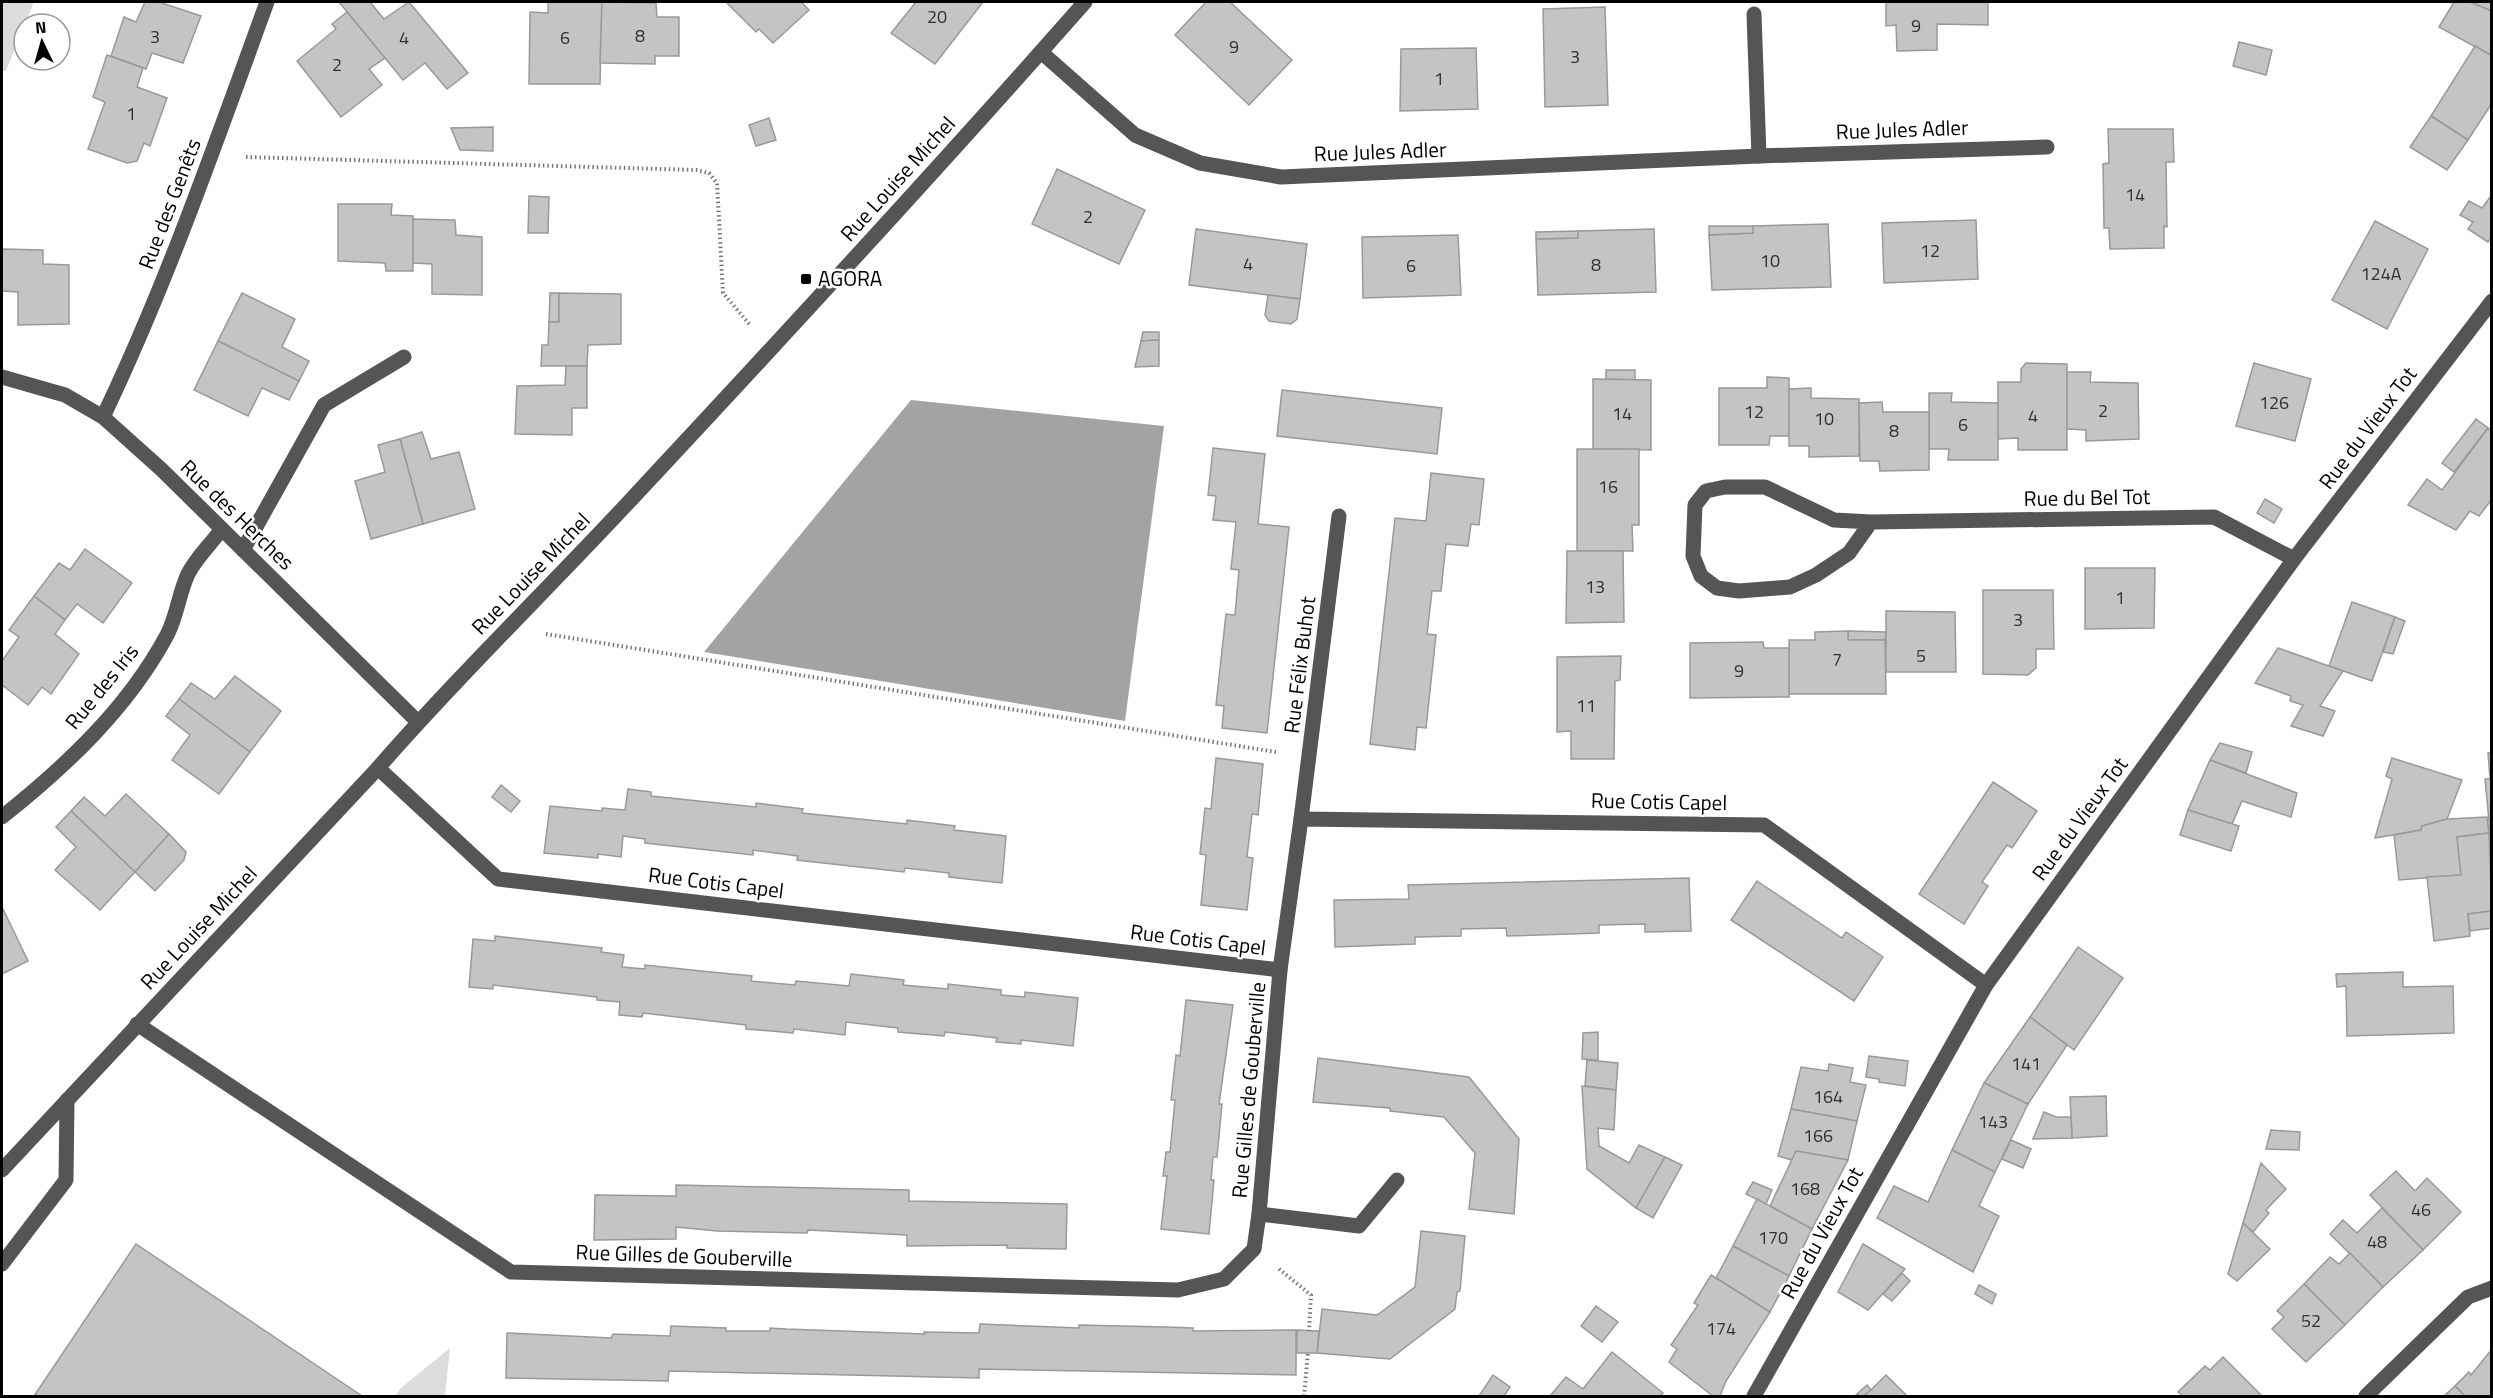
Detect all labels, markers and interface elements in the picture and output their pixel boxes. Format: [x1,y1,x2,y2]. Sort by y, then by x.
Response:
house number: 20 [927,3,947,30]
north arrow [12,12,72,72]
house number: 9 [1911,12,1921,39]
text: N [34,15,47,39]
house number: 8 [635,22,645,49]
house number: 3 [150,23,160,50]
house number: 4 [399,24,409,51]
house number: 6 [560,24,570,51]
house number: 9 [1229,33,1239,60]
house number: 3 [1570,43,1580,70]
house number: 2 [332,51,342,78]
house number: 1 [1434,65,1444,92]
house number: 1 [126,100,136,127]
street label: Rue Louise Michel [832,108,962,248]
street label: Rue Jules Adler [1835,111,1969,147]
street label: Rue Jules Adler [1313,133,1447,169]
street label: Rue des Genêts [129,134,209,274]
house number: 14 [2125,181,2145,208]
house number: 2 [1083,203,1093,230]
house number: 12 [1920,237,1940,264]
house number: 10 [1760,247,1780,274]
house number: 4 [1243,250,1253,277]
house number: 8 [1591,251,1601,278]
house number: 6 [1406,252,1416,279]
house number: 124A [2361,260,2402,287]
place label: AGORA [818,262,883,294]
marker: AGORA [799,272,813,286]
street label: Rue du Vieux Tot [2310,359,2424,495]
house number: 126 [2259,389,2289,416]
house number: 2 [2098,397,2108,424]
house number: 12 [1744,398,1764,425]
house number: 14 [1612,400,1632,427]
house number: 4 [2028,402,2038,429]
house number: 10 [1814,405,1834,432]
house number: 6 [1958,411,1968,438]
house number: 8 [1889,417,1899,444]
street label: Rue des Herches [173,451,302,577]
house number: 16 [1598,473,1618,500]
street label: Rue du Bel Tot [2023,480,2151,514]
street label: Rue Louise Michel [463,505,597,642]
house number: 13 [1585,573,1605,600]
house number: 1 [2115,584,2125,611]
street label: Rue Félix Buhot [1275,594,1323,735]
house number: 3 [2013,606,2023,633]
street label: Rue des Iris [57,637,146,736]
house number: 5 [1916,642,1926,669]
house number: 7 [1832,646,1842,673]
house number: 9 [1734,657,1744,684]
house number: 11 [1576,692,1596,719]
street label: Rue du Vieux Tot [2023,749,2136,887]
street label: Rue Cotis Capel [1591,784,1727,818]
street label: Rue Louise Michel [132,858,264,996]
street label: Rue Cotis Capel [647,858,786,906]
street label: Rue Cotis Capel [1129,915,1268,963]
street label: Rue Gilles de Gouberville [1223,980,1273,1199]
house number: 141 [2011,1050,2041,1077]
house number: 164 [1813,1083,1843,1110]
house number: 143 [1978,1108,2008,1135]
house number: 166 [1803,1122,1833,1149]
street label: Rue du Vieux Tot [1772,1160,1871,1304]
house number: 168 [1790,1175,1820,1202]
house number: 46 [2411,1196,2431,1223]
house number: 170 [1758,1224,1788,1251]
house number: 48 [2367,1228,2387,1255]
street label: Rue Gilles de Gouberville [575,1235,793,1275]
house number: 52 [2301,1307,2321,1334]
house number: 174 [1706,1315,1736,1342]

